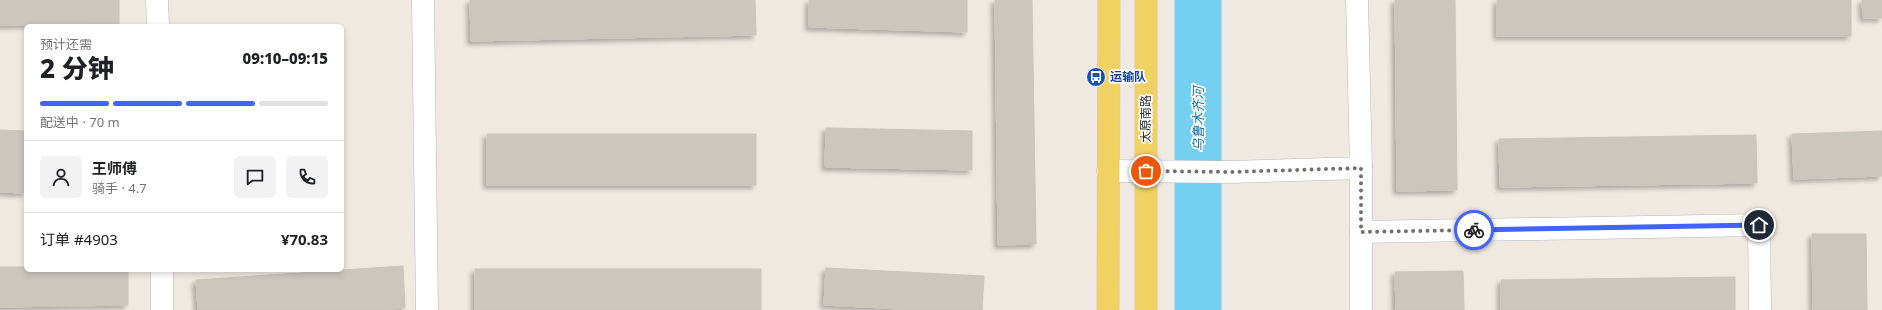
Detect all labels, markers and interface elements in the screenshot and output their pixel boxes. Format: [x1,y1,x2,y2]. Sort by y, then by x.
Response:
text: 预计还需 [40,35,92,53]
text: 09:10–09:15 [243,48,328,68]
text: 2 分钟 [40,50,114,86]
bus stop icon: 运输队 [1085,66,1107,88]
place label: 运输队 [1110,68,1146,85]
water label: 乌鲁木齐河 [1189,84,1207,152]
street label: 太原南路 [1137,95,1154,143]
text: 配送中 · 70 m [40,113,120,131]
pin [1129,154,1163,188]
button: person [40,156,82,198]
button: chat [234,156,276,198]
button: phone [286,156,328,198]
text: 王师傅 [92,158,137,178]
icon: bag [1135,160,1157,182]
text: 骑手 · 4.7 [92,179,147,197]
pin [1742,208,1776,242]
courier [1454,210,1494,250]
icon: home [1748,214,1770,236]
icon: bike [1463,219,1485,241]
text: 订单 #4903 [40,229,118,249]
text: ¥70.83 [281,229,328,249]

